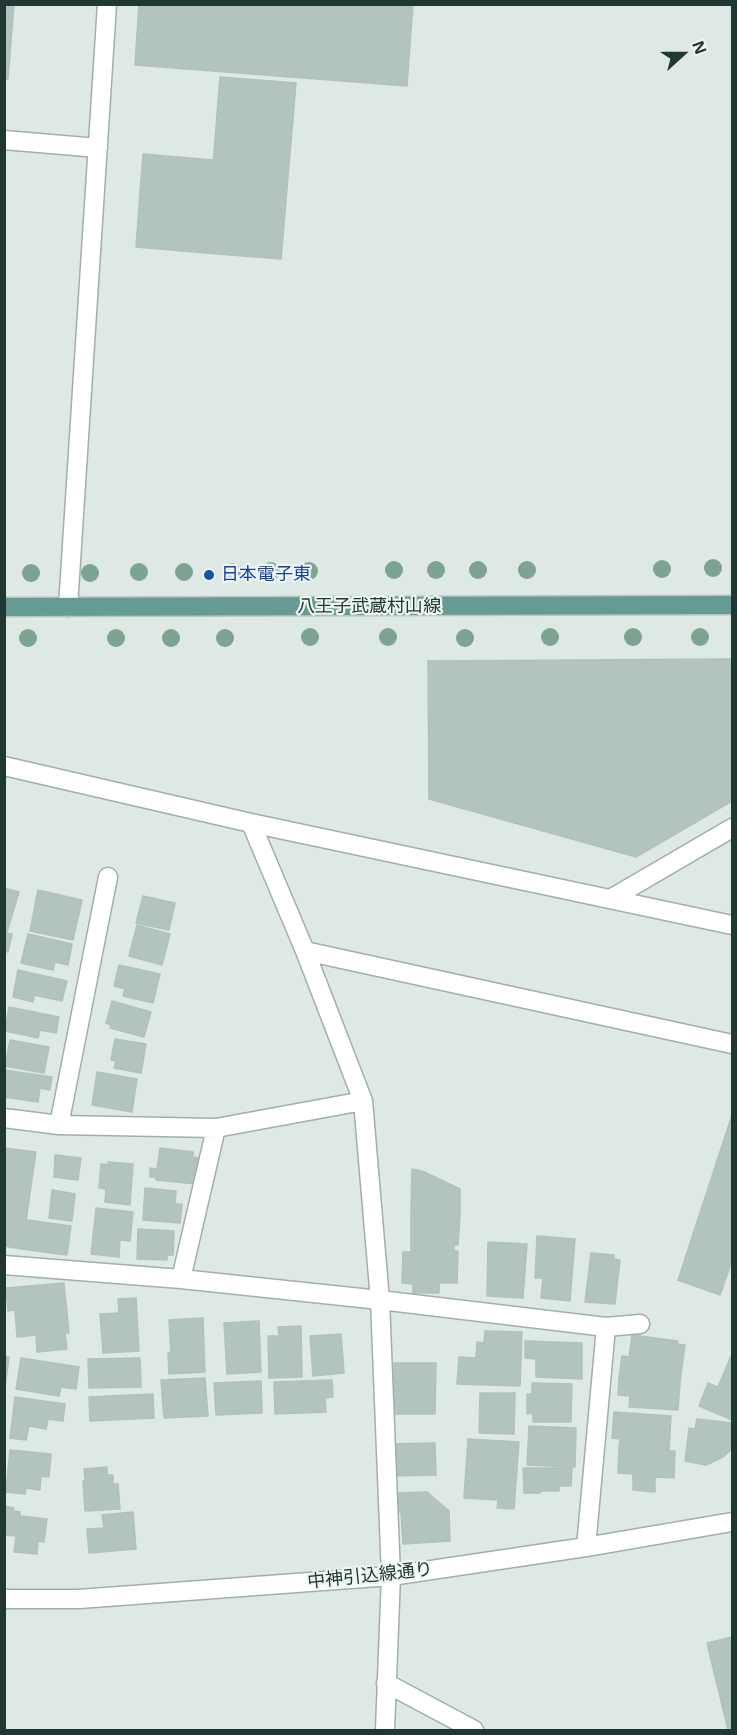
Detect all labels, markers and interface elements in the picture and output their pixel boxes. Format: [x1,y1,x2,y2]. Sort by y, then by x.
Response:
north arrow [653,24,713,84]
text: N [687,38,712,58]
place label: 日本電子東 [221,564,311,586]
marker: 日本電子東 [202,568,216,582]
street label: 八王子武蔵村山線 [297,596,441,618]
street label: 中神引込線通り [306,1559,434,1593]

